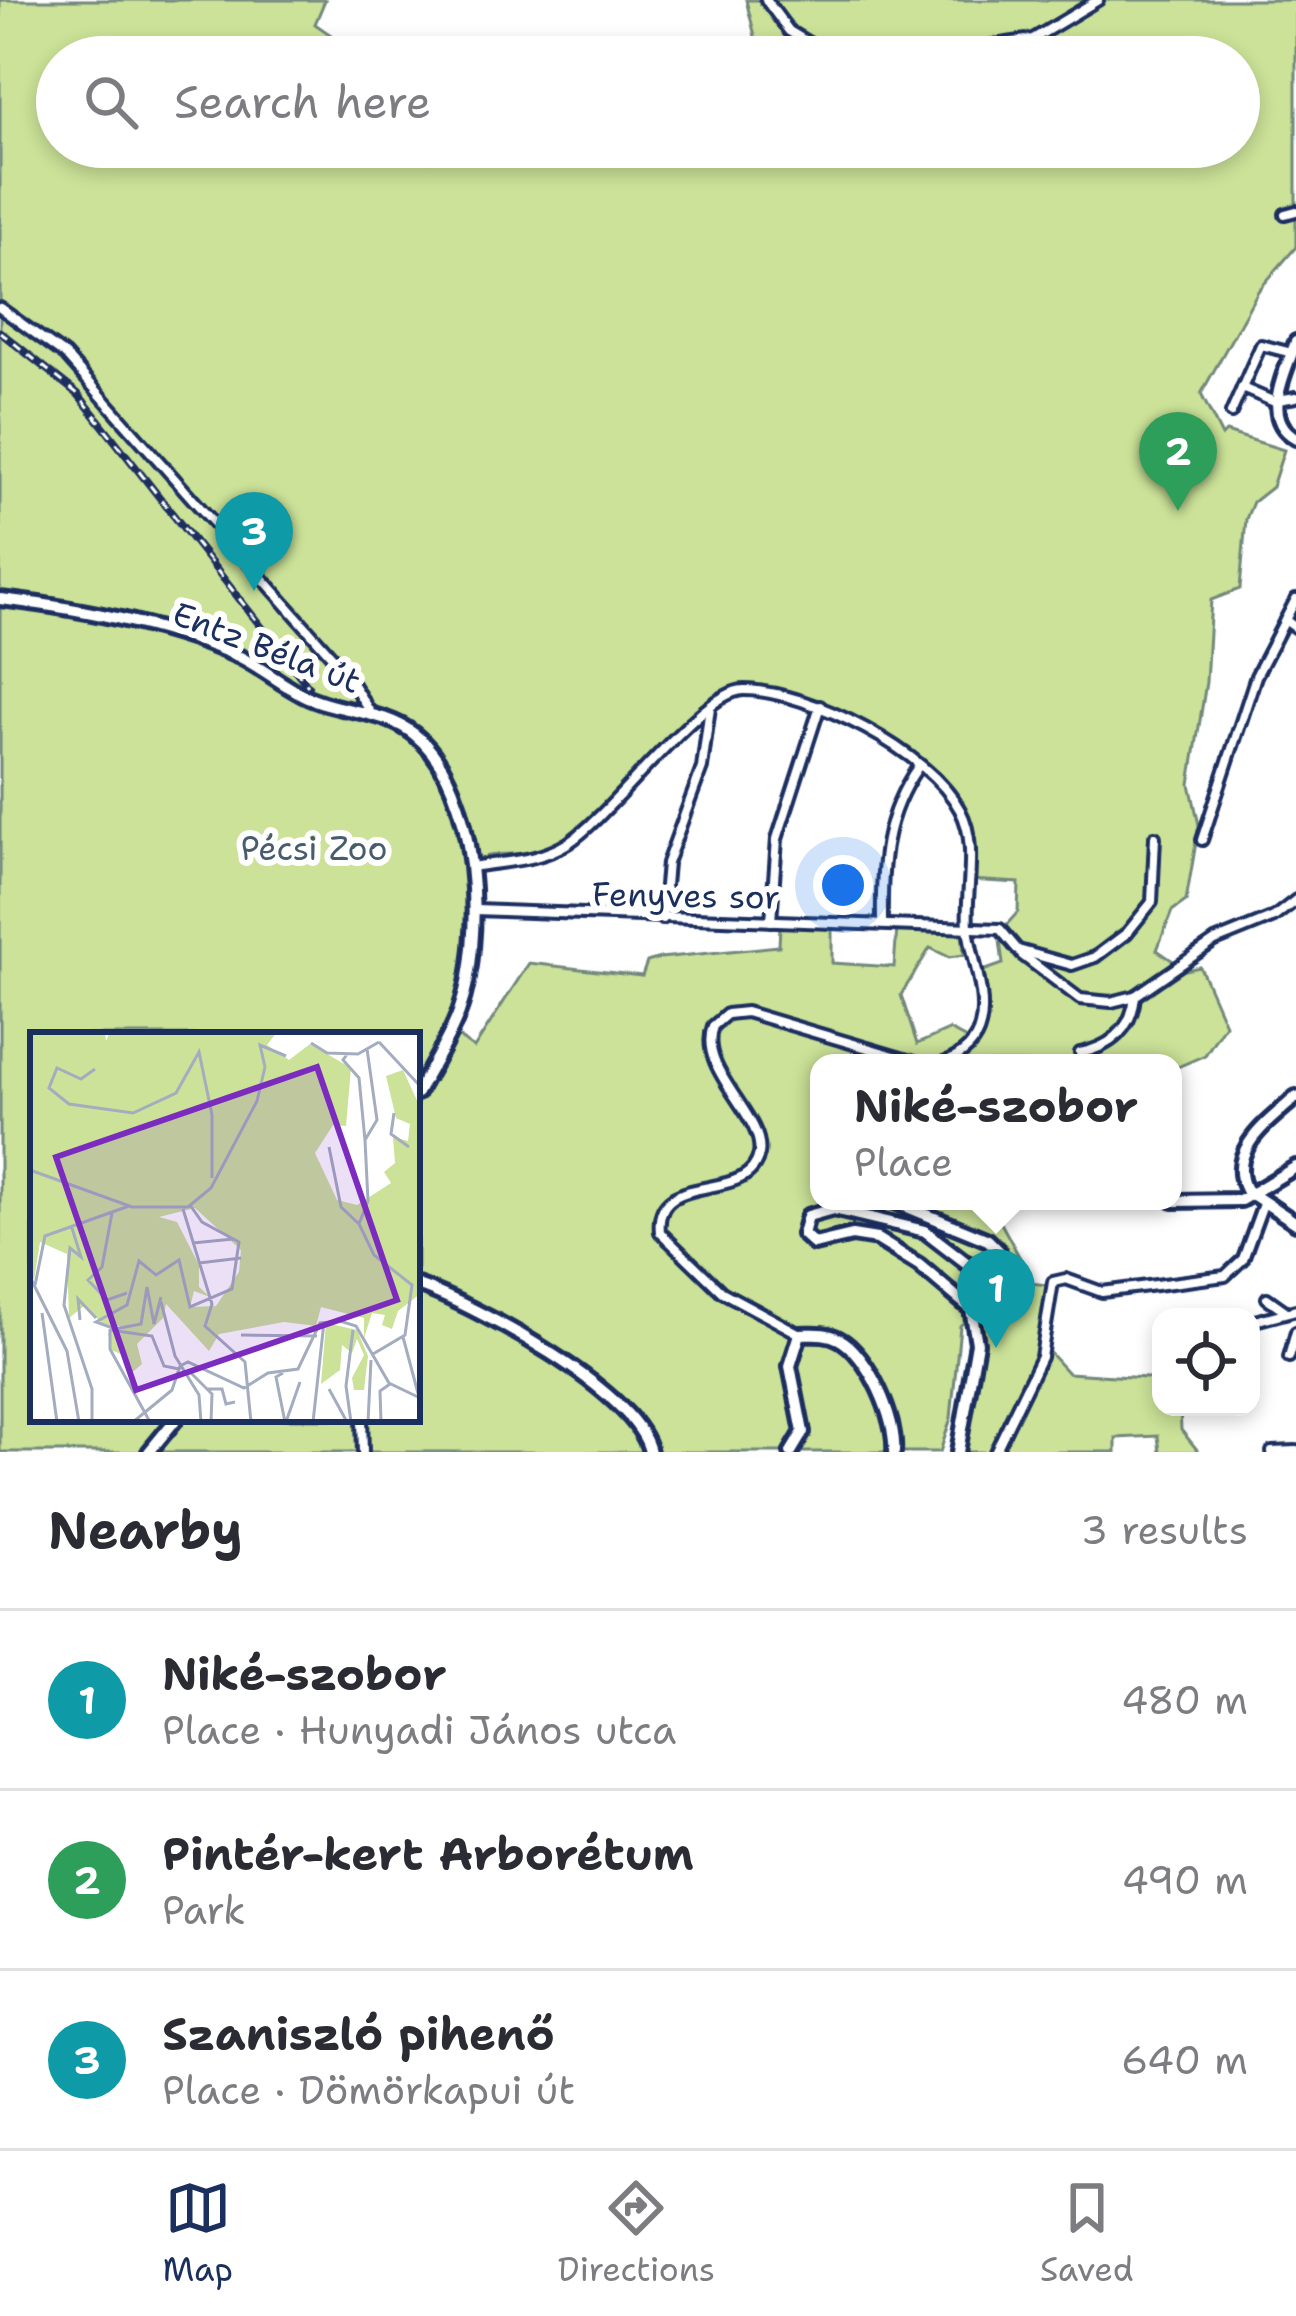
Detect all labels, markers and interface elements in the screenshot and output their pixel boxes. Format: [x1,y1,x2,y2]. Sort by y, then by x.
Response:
search box [36,36,1260,168]
icon: search [78,69,144,135]
text: Search here [174,72,431,132]
pin: 2 [1139,412,1217,511]
pin: 3 [215,492,293,591]
street label: Entz Béla út [166,591,367,704]
park label: Pécsi Zoo [240,826,388,871]
your location [813,855,873,915]
street label: Fenyves sor [592,871,780,920]
inset map [30,1032,420,1422]
popup [810,1054,1182,1210]
text: Niké-szobor [854,1076,1138,1136]
text: Place [854,1136,953,1188]
pin: 1 [957,1249,1035,1348]
map controls [1152,1308,1260,1416]
button: locate [1152,1308,1260,1416]
text: Nearby [48,1496,243,1564]
text: 3 results [1081,1504,1248,1556]
text: Niké-szobor [162,1644,447,1704]
text: 1 [78,1674,96,1726]
text: 480 m [1121,1674,1248,1726]
text: Place · Hunyadi János utca [162,1704,676,1756]
text: Pintér-kert Arborétum [162,1824,694,1884]
text: 2 [73,1854,101,1906]
text: 490 m [1121,1854,1248,1906]
text: Park [162,1884,246,1936]
text: Szaniszló pihenő [162,2004,555,2064]
text: 3 [73,2034,101,2086]
text: 640 m [1121,2034,1248,2086]
text: Place · Dömörkapui út [162,2064,575,2116]
tab: Map [162,2175,233,2292]
tab: Directions [558,2175,715,2292]
tab: Saved [1040,2175,1134,2292]

